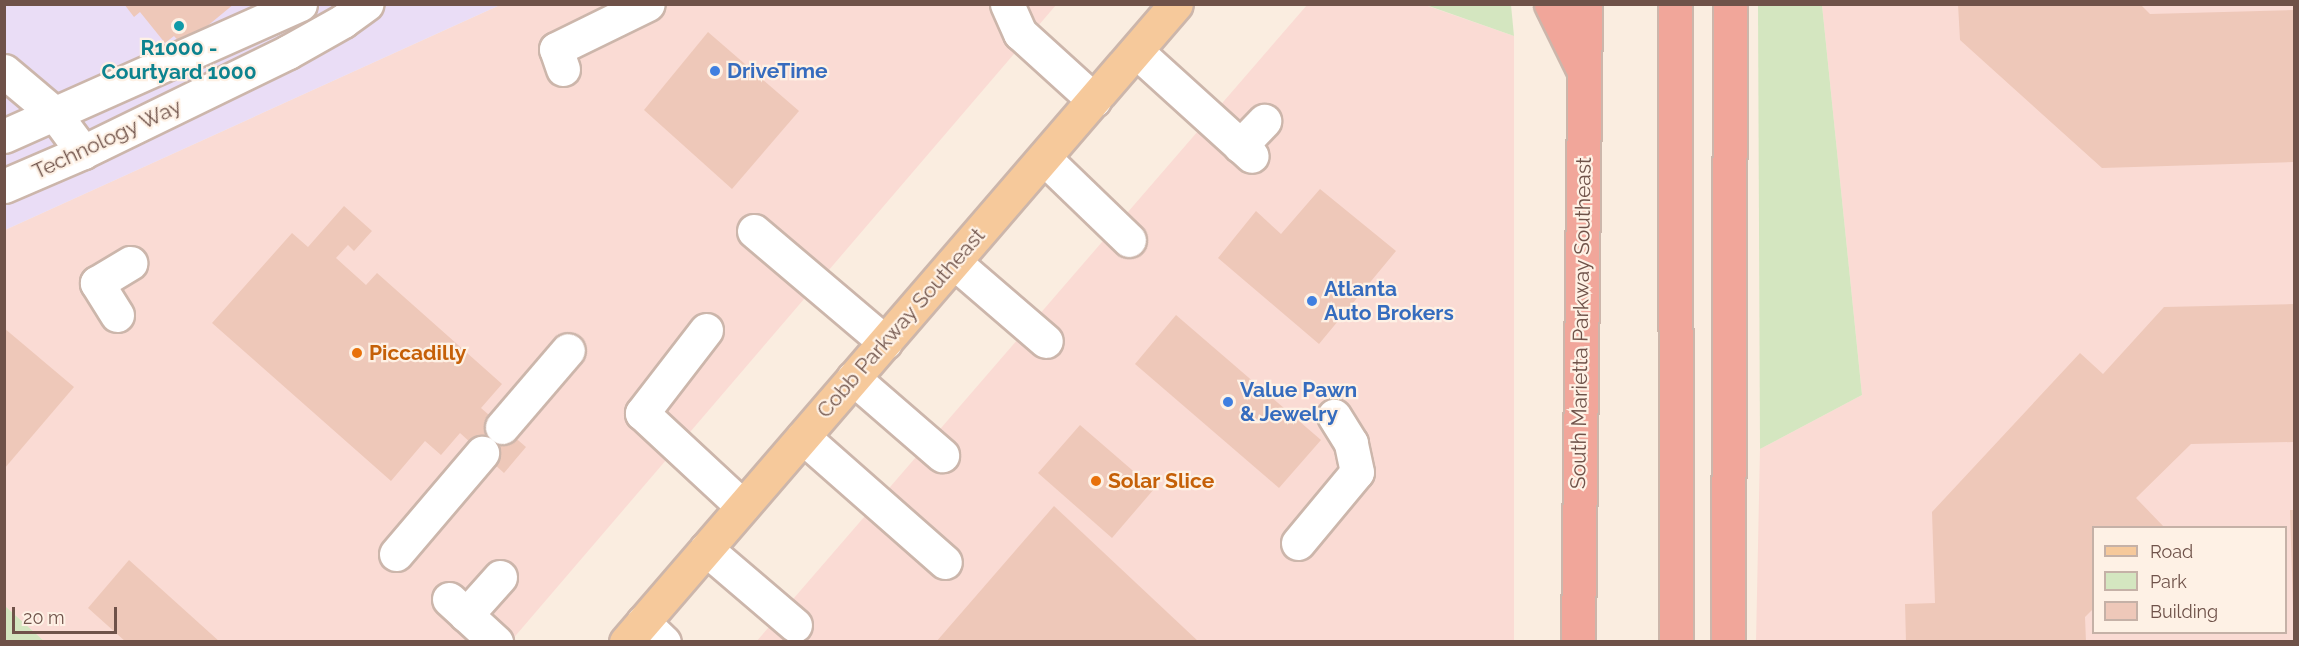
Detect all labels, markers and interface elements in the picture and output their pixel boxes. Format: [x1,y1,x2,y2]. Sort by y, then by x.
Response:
marker: R1000 - Courtyard 1000 [172,19,186,33]
place label: R1000 - Courtyard 1000 [101,35,257,85]
place label: DriveTime [727,58,828,84]
marker: DriveTime [708,64,722,78]
street label: Technology Way [28,93,186,185]
street label: South Marietta Parkway Southeast [1565,156,1597,490]
street label: Cobb Parkway Southeast [812,223,990,423]
place label: Atlanta Auto Brokers [1324,276,1454,326]
marker: Atlanta Auto Brokers [1305,294,1319,308]
place label: Piccadilly [369,340,466,366]
marker: Piccadilly [350,346,364,360]
place label: Value Pawn & Jewelry [1240,377,1357,427]
marker: Value Pawn & Jewelry [1221,395,1235,409]
place label: Solar Slice [1108,468,1215,494]
marker: Solar Slice [1089,474,1103,488]
legend [2092,526,2287,634]
text: Road [2150,541,2193,562]
text: Park [2150,571,2187,592]
scale bar [15,595,120,633]
text: Building [2150,601,2218,622]
text: 20 m [23,607,65,628]

